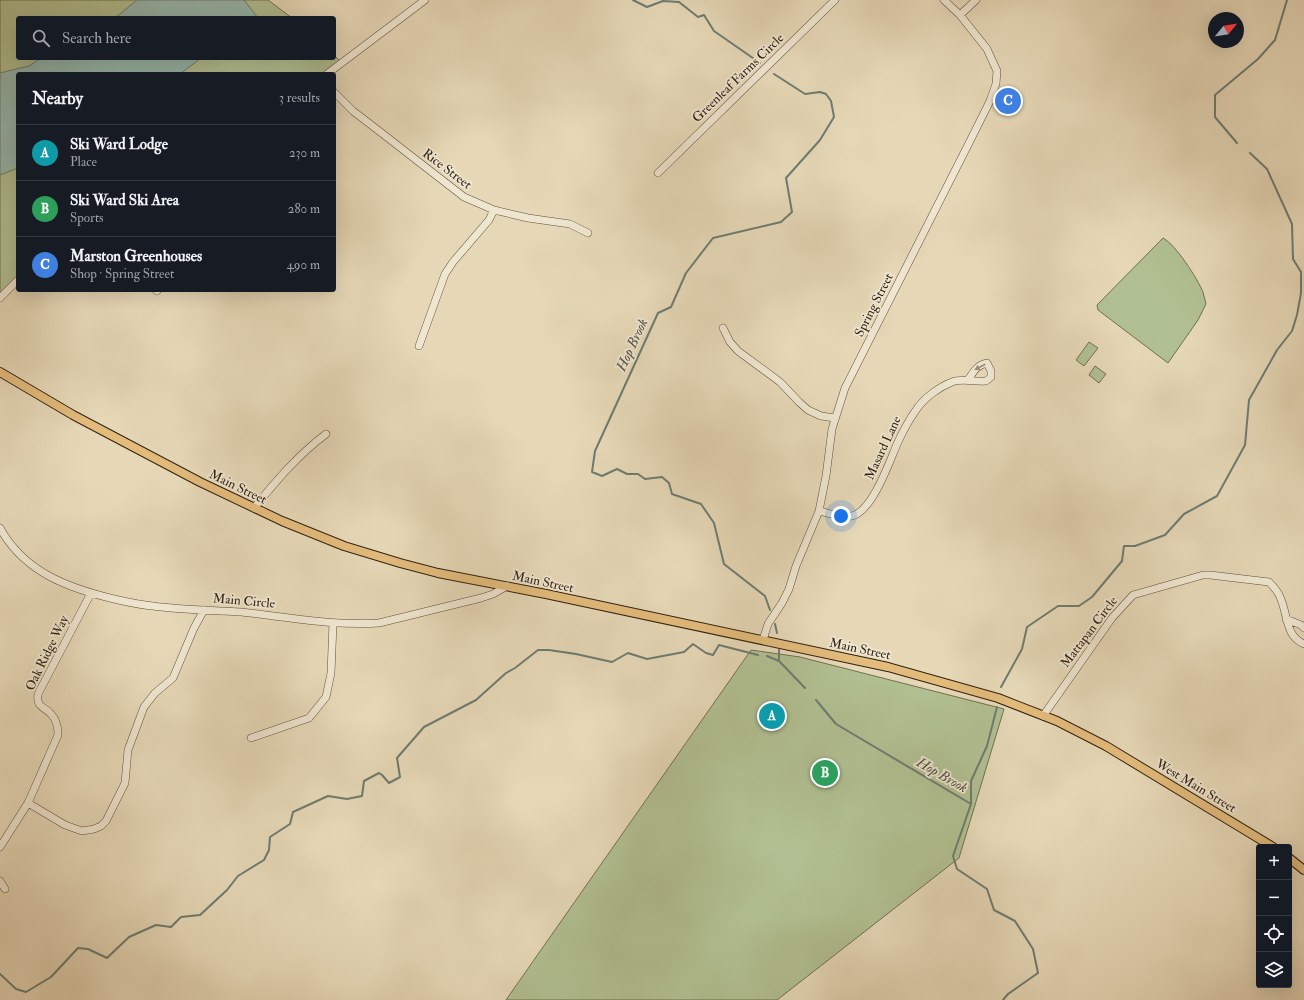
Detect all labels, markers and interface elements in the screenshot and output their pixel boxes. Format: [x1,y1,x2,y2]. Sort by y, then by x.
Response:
north arrow [1208,12,1244,48]
search box [16,16,336,60]
icon: search [30,27,52,49]
text: Search here [62,29,131,48]
street label: Greenleaf Farms Circle [689,30,788,126]
pin: C [995,86,1021,116]
text: Nearby [32,88,83,109]
text: 3 results [279,90,320,106]
text: Ski Ward Lodge [70,135,168,154]
text: A [41,145,49,161]
text: 230 m [289,145,320,161]
street label: Rice Street [419,145,475,193]
text: Place [70,154,97,170]
text: Ski Ward Ski Area [70,191,179,210]
text: B [41,201,49,217]
text: 280 m [288,201,320,217]
text: Sports [70,210,104,226]
text: Marston Greenhouses [70,247,202,266]
text: C [40,257,50,273]
text: 490 m [287,257,320,273]
text: Shop · Spring Street [70,266,174,282]
street label: Spring Street [851,271,898,340]
water label: Hop Brook [612,316,652,375]
one-way arrow [974,363,986,370]
street label: Masard Lane [861,413,905,482]
street label: Main Street [207,466,269,508]
your location [831,506,851,526]
street label: Main Street [511,568,575,596]
street label: Main Circle [212,590,276,612]
street label: Mattapan Circle [1057,593,1122,671]
street label: Oak Ridge Way [22,613,73,694]
street label: Main Street [828,635,892,663]
pin: A [759,701,785,731]
water label: Hop Brook [913,753,971,796]
street label: West Main Street [1152,755,1239,816]
pin: B [812,758,838,788]
map controls [1256,844,1292,988]
button: + [1256,844,1292,880]
button: − [1256,880,1292,916]
button: locate [1256,916,1292,952]
button: layers [1256,952,1292,988]

